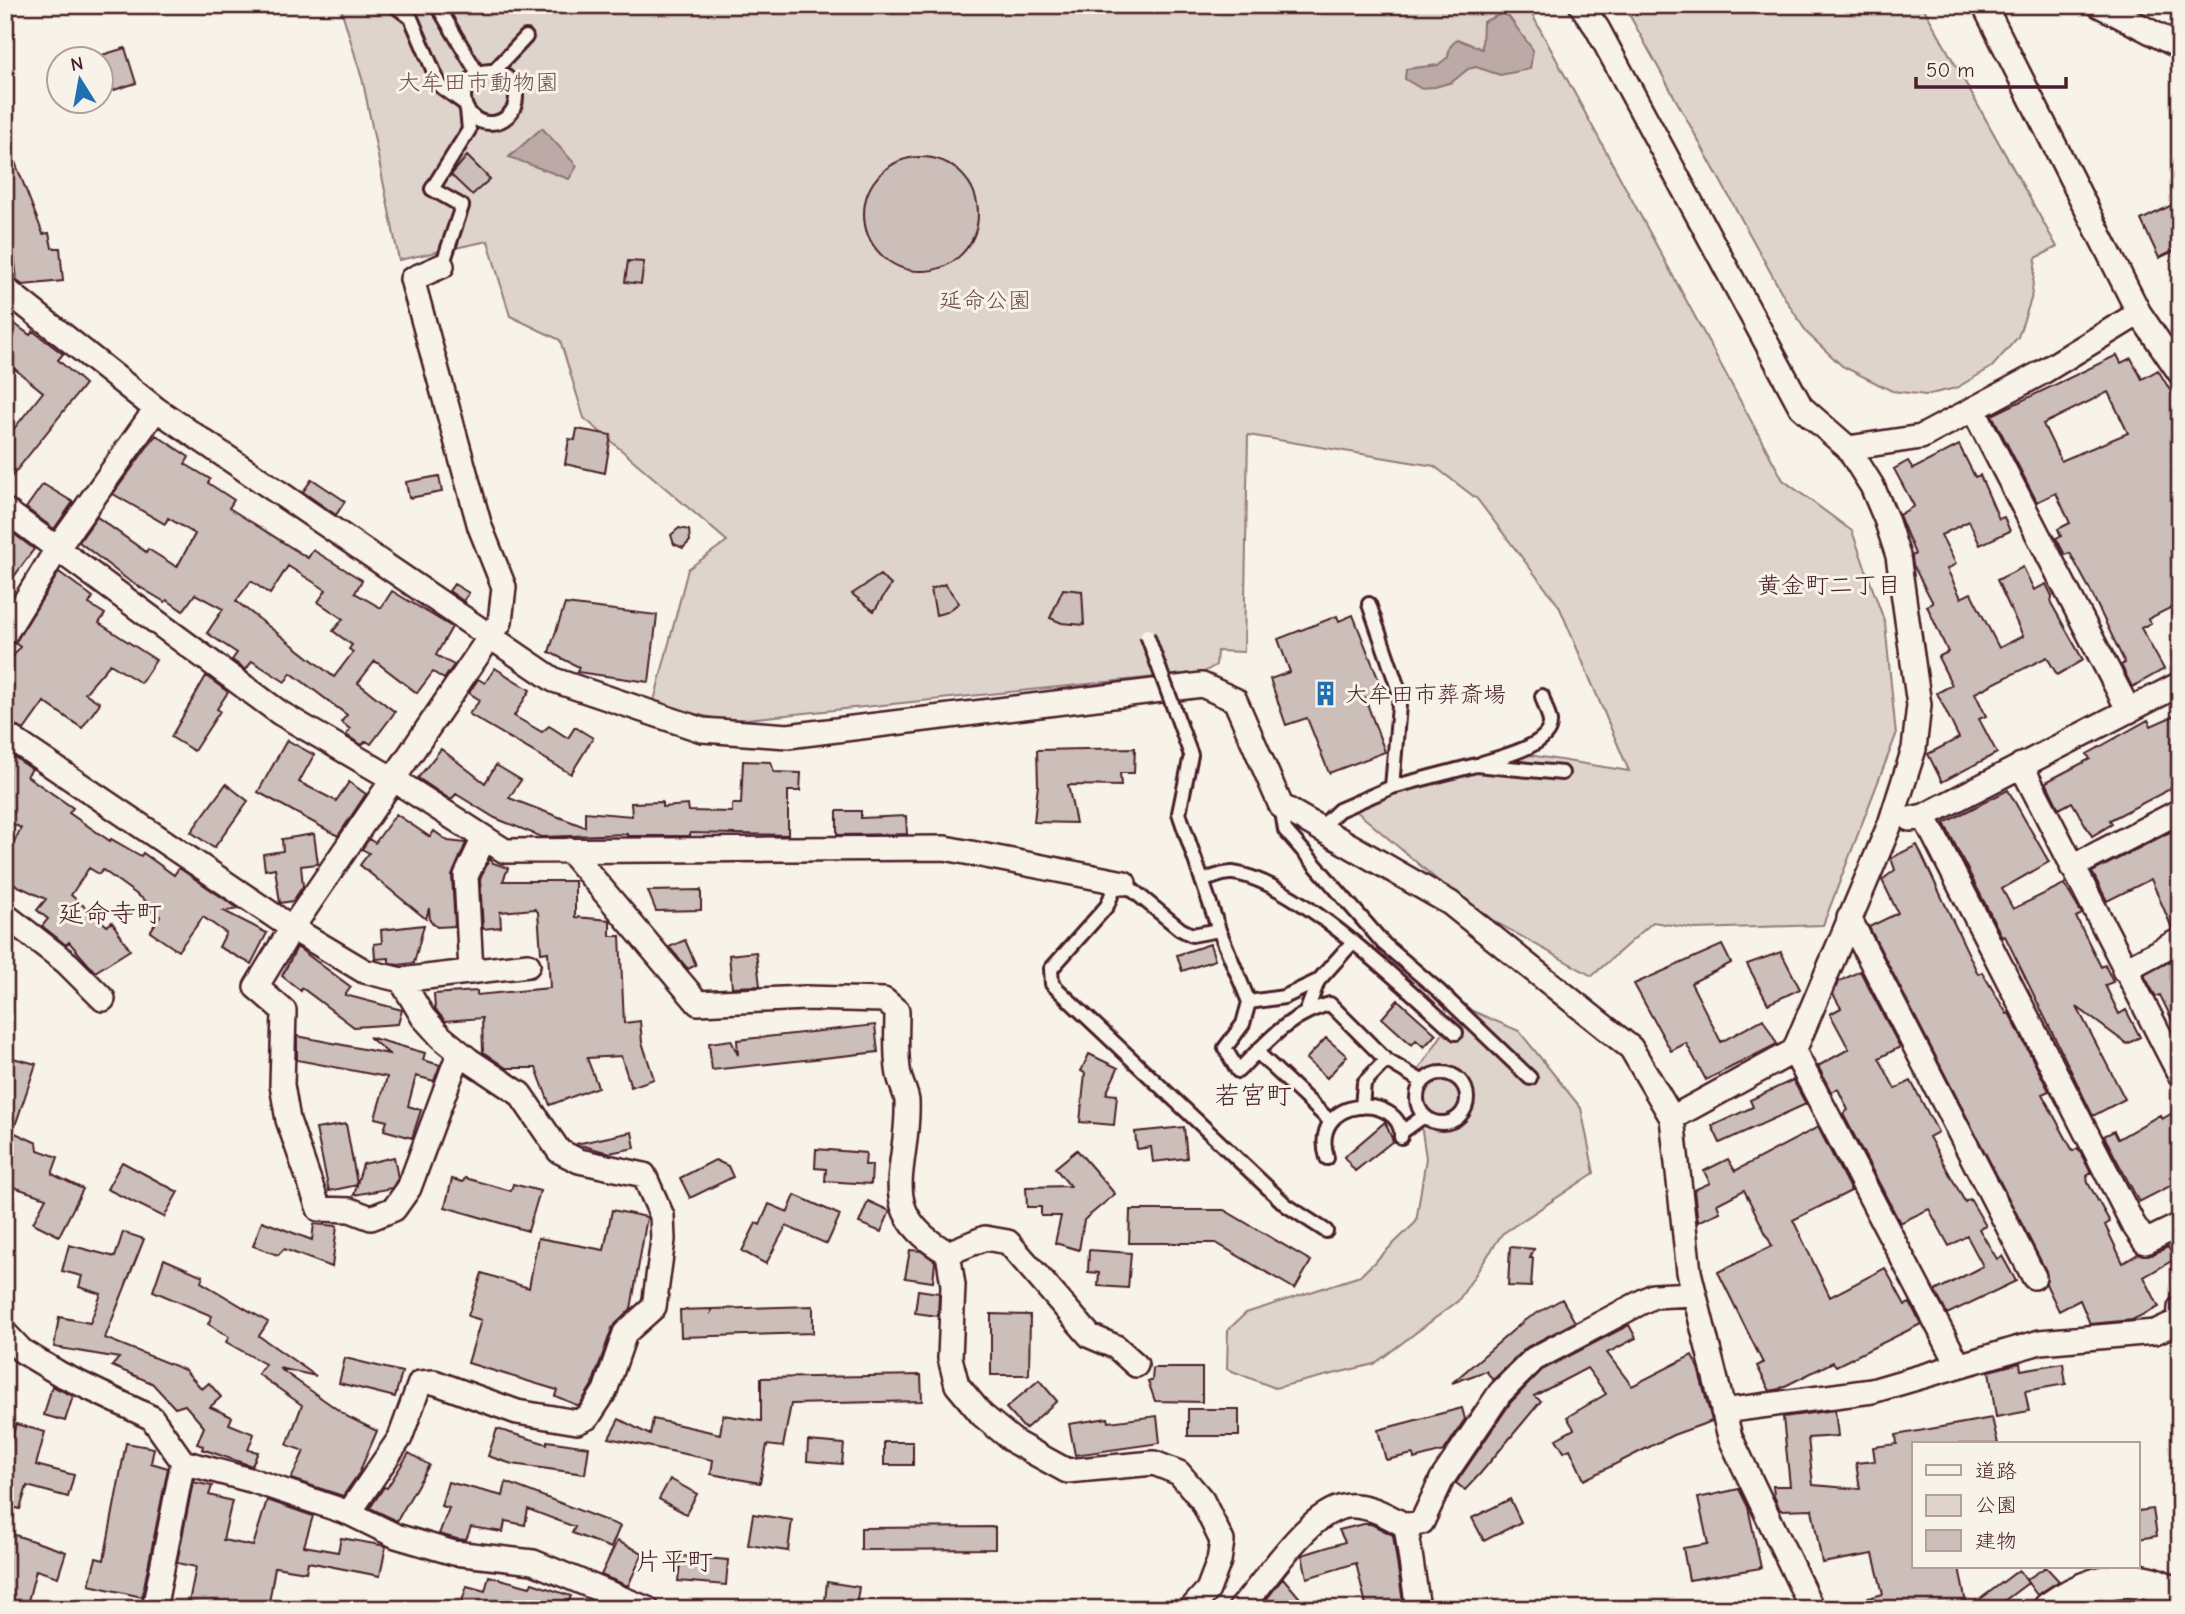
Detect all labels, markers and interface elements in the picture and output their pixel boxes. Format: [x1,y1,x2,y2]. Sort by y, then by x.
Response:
north arrow [46,46,116,116]
scale bar [1916,46,2066,90]
text: N [69,52,85,76]
text: 50 m [1926,58,1975,82]
park label: 大牟田市動物園 [398,69,559,96]
park label: 延命公園 [939,287,1031,314]
district label: 黄金町二丁目 [1757,571,1901,599]
building icon: 大牟田市葬斎場 [1311,680,1339,708]
place label: 大牟田市葬斎場 [1345,681,1506,708]
district label: 延命寺町 [58,899,162,929]
district label: 若宮町 [1214,1081,1292,1111]
legend [1912,1442,2140,1568]
text: 道路 [1975,1459,2017,1483]
text: 公園 [1975,1493,2017,1517]
text: 建物 [1975,1529,2017,1553]
district label: 片平町 [635,1547,713,1577]

